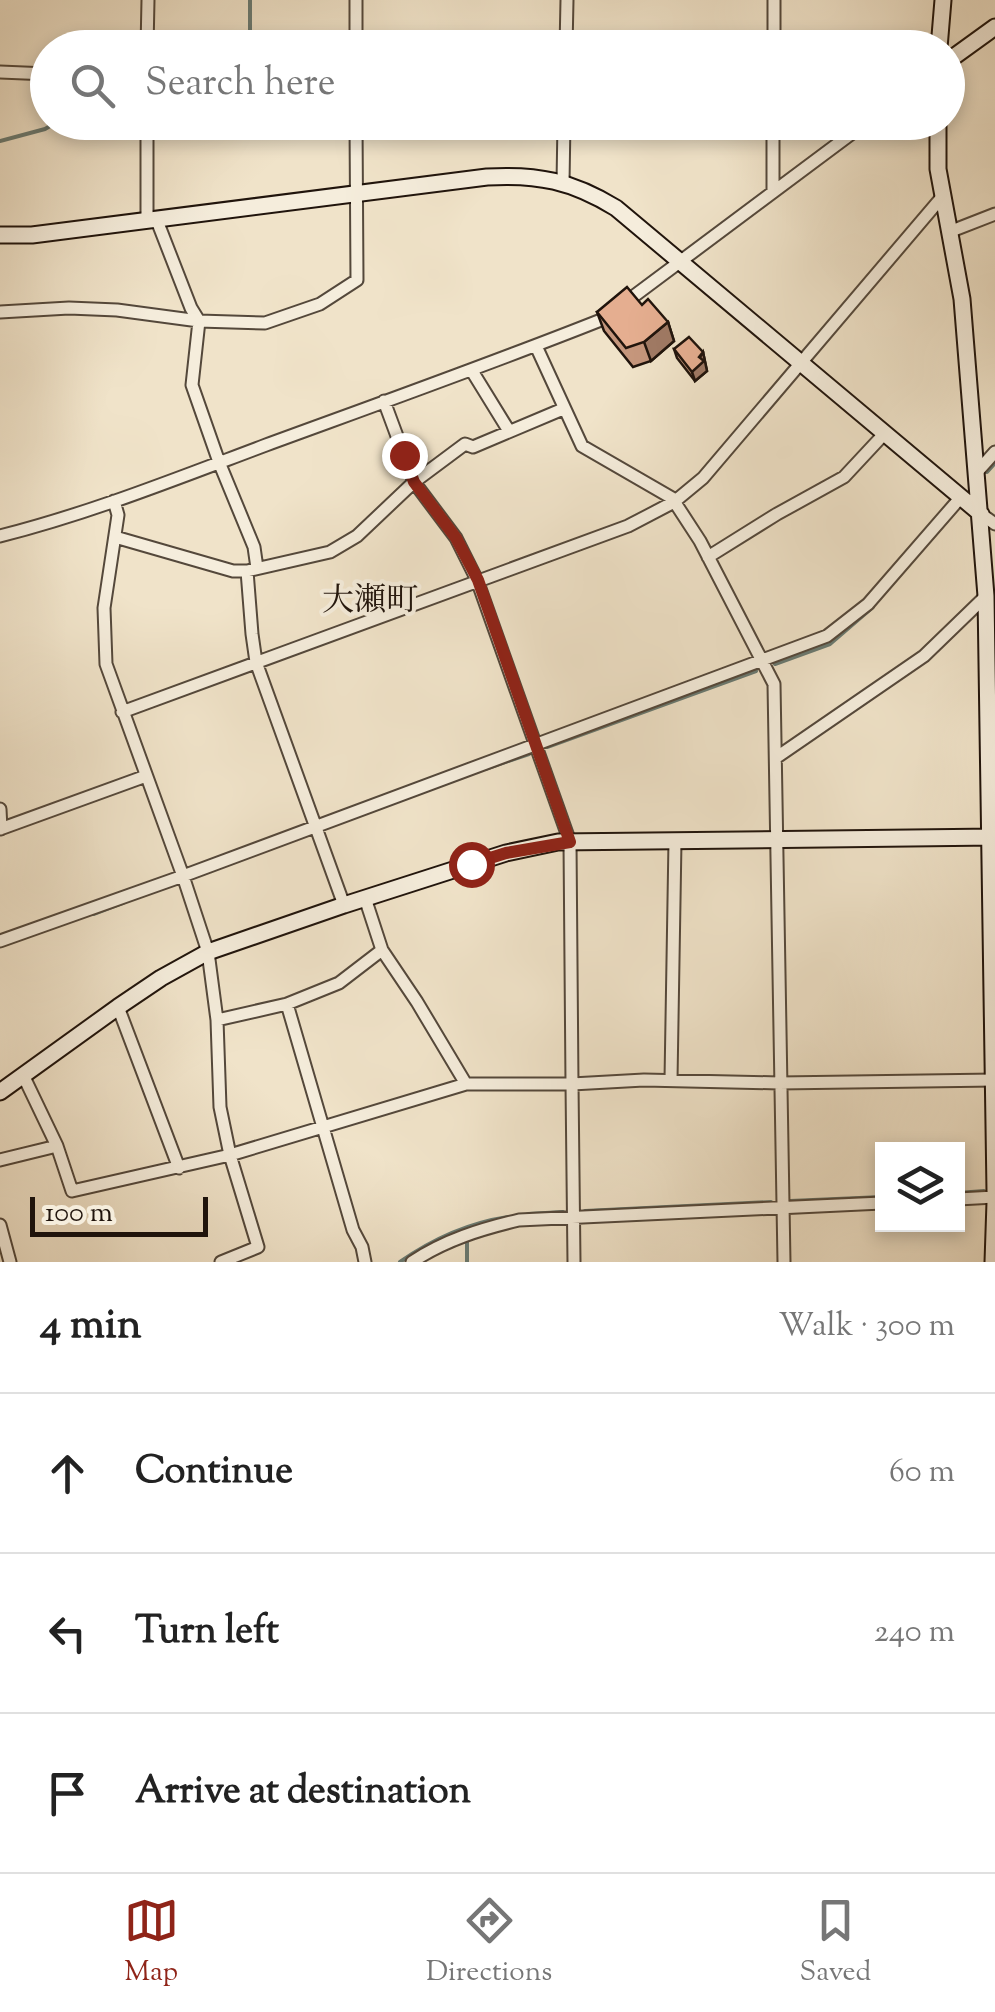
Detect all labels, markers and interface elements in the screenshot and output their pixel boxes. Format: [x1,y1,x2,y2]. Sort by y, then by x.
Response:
search box [30,30,965,140]
icon: search [65,58,120,113]
text: Search here [145,58,336,112]
route end [382,433,428,479]
district label: 大瀬町 [322,579,418,625]
route start [449,842,495,888]
map controls [875,1142,965,1232]
button: layers [875,1142,965,1232]
scale bar [30,1192,208,1236]
text: 100 m [45,1194,113,1234]
text: 4 min [40,1297,142,1357]
text: Walk · 300 m [778,1304,955,1350]
icon: ahead [40,1446,95,1501]
text: Continue [135,1446,293,1500]
text: 60 m [889,1450,955,1496]
icon: left [40,1606,95,1661]
text: Turn left [135,1606,279,1660]
text: 240 m [874,1610,955,1656]
icon: arrive [40,1766,95,1821]
text: Arrive at destination [135,1766,471,1820]
tab: Map [124,1893,179,1993]
tab: Directions [426,1893,552,1993]
tab: Saved [799,1893,871,1993]

